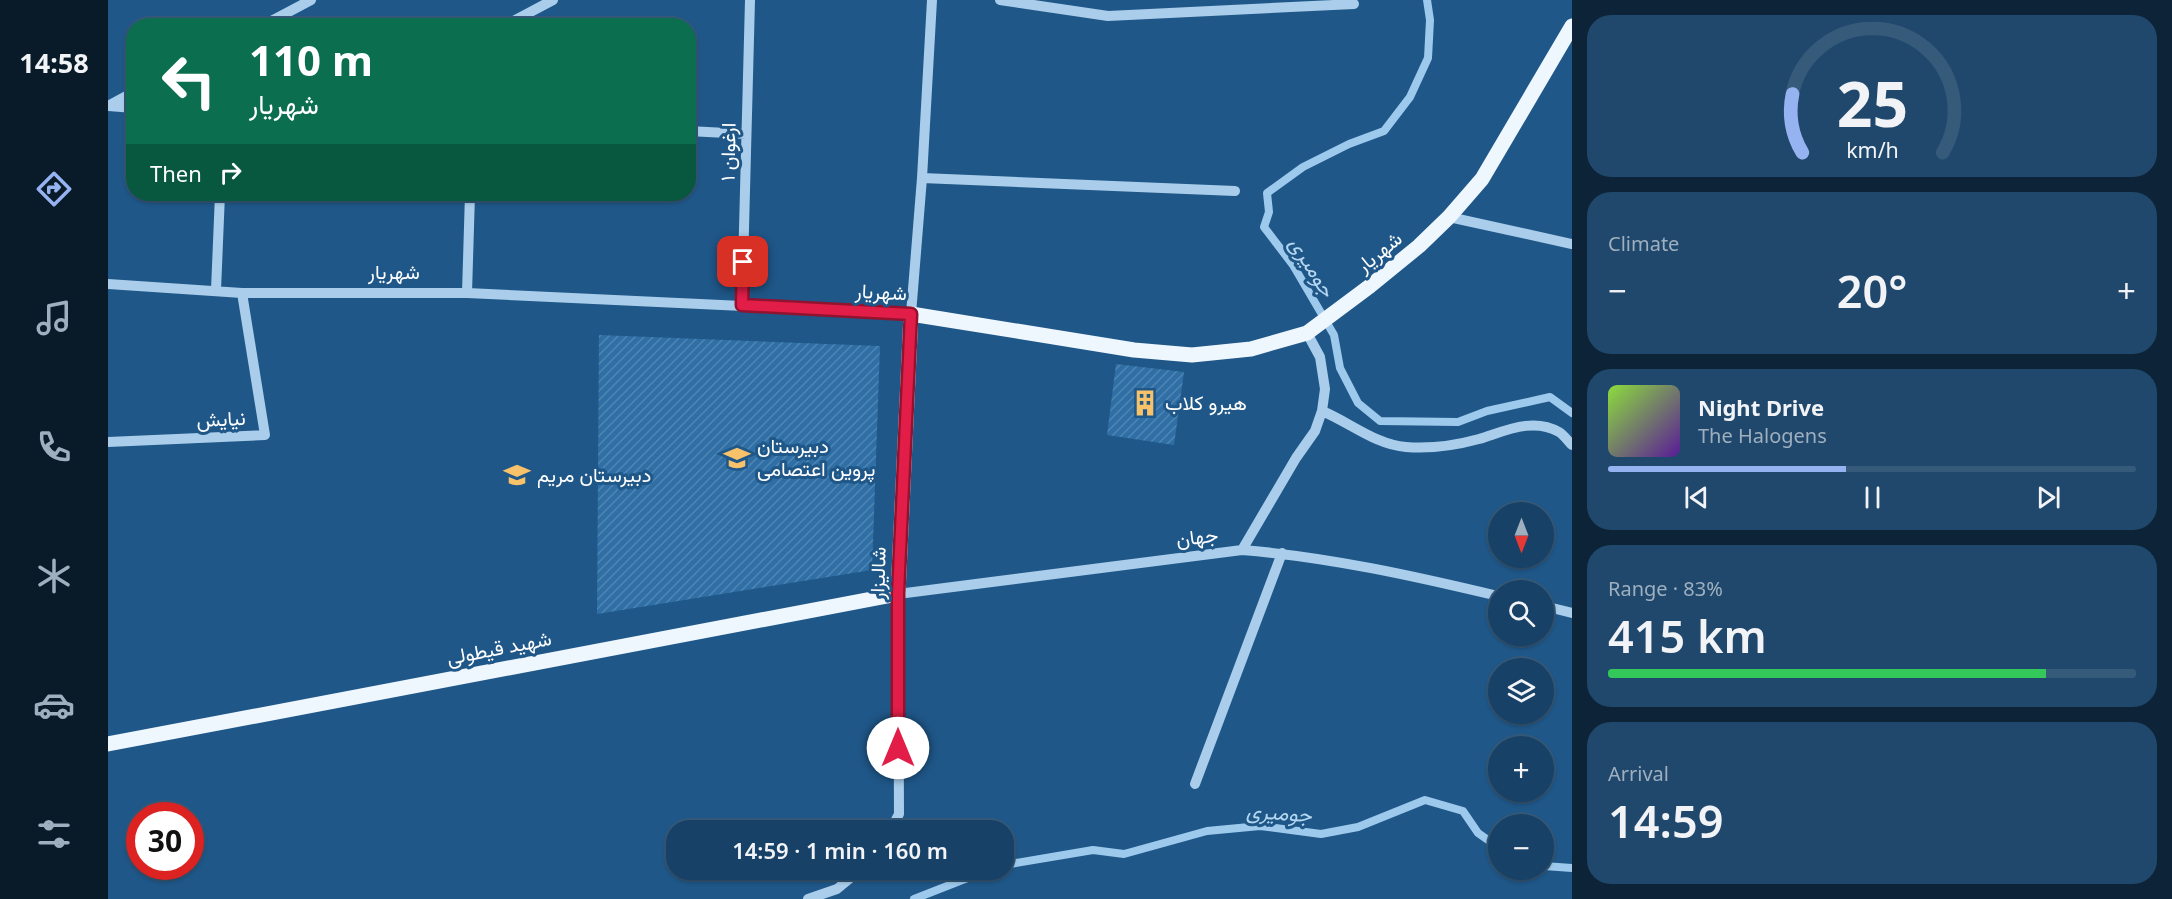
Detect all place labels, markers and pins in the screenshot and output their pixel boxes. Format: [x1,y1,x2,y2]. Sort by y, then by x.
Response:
pin [717,236,768,287]
building icon: هیرو کلاب [1130,388,1160,418]
place label: هیرو کلاب [1165,389,1247,416]
place label: دبیرستان پروین اعتصامی [757,432,875,483]
school or university icon: دبیرستان پروین اعتصامی [722,443,752,473]
school or university icon: دبیرستان مریم [502,460,532,490]
place label: دبیرستان مریم [537,461,651,488]

